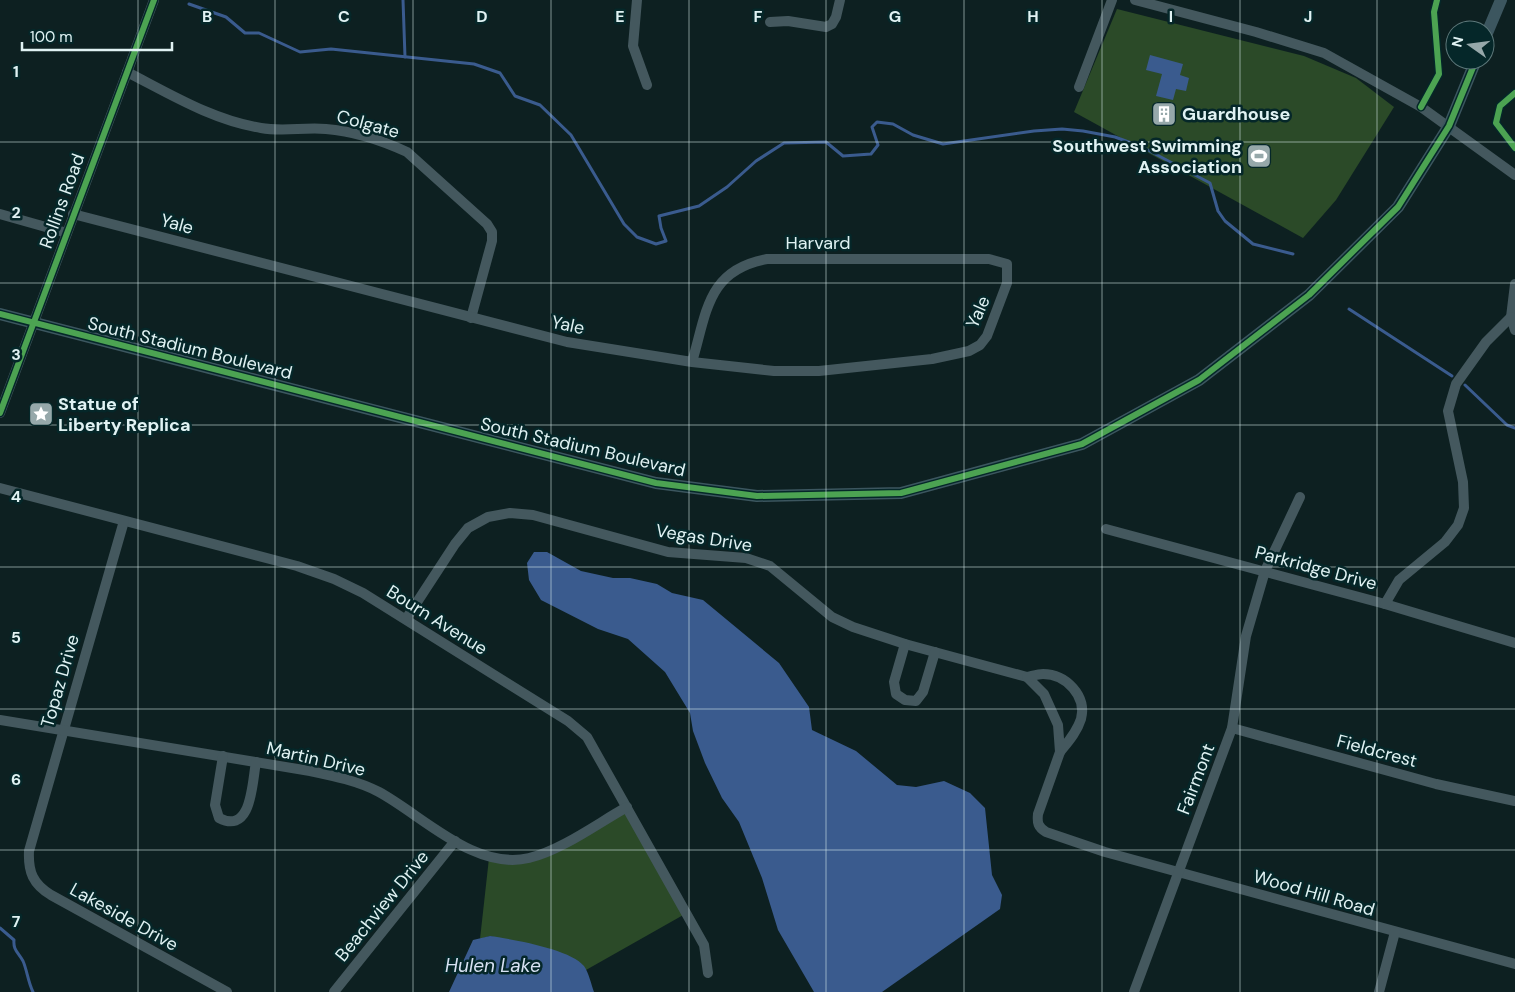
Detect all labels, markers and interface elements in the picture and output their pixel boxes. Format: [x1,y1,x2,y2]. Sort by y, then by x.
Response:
text: B [202,6,212,27]
text: C [338,6,350,27]
text: D [476,6,488,27]
text: E [615,6,625,27]
text: F [754,6,763,27]
text: G [889,6,901,27]
text: H [1027,6,1039,27]
text: I [1169,6,1173,27]
text: J [1304,6,1312,27]
scale bar [22,20,172,52]
north arrow [1445,20,1495,70]
text: 100 m [30,27,73,47]
text: N [1447,35,1467,49]
text: 1 [13,61,19,82]
building icon: Guardhouse [1151,101,1177,127]
place label: Guardhouse [1182,102,1290,126]
street label: Colgate [334,104,402,144]
place label: Southwest Swimming Association [1052,134,1242,179]
sports icon: Southwest Swimming Association [1246,143,1272,169]
street label: Rollins Road [34,150,90,252]
text: 2 [11,202,21,223]
street label: Yale [158,208,196,240]
street label: Harvard [785,231,851,255]
street label: Yale [960,292,996,332]
street label: Yale [549,310,587,340]
street label: South Stadium Boulevard [85,311,295,385]
text: 3 [11,344,21,365]
place label: Statue of Liberty Replica [58,392,191,437]
place icon: Statue of Liberty Replica [28,401,54,427]
street label: South Stadium Boulevard [478,412,688,482]
text: 4 [11,486,21,507]
street label: Vegas Drive [654,519,754,557]
street label: Parkridge Drive [1252,540,1380,596]
street label: Bourn Avenue [382,579,492,661]
text: 5 [11,627,21,648]
street label: Topaz Drive [35,632,85,730]
street label: Fieldcrest [1334,729,1420,773]
street label: Martin Drive [264,736,368,782]
street label: Fairmont [1172,740,1220,818]
text: 6 [11,769,21,790]
street label: Beachview Drive [330,846,434,966]
street label: Wood Hill Road [1251,864,1377,922]
street label: Lakeside Drive [66,877,182,957]
text: 7 [12,911,21,932]
water label: Hulen Lake [445,953,541,978]

